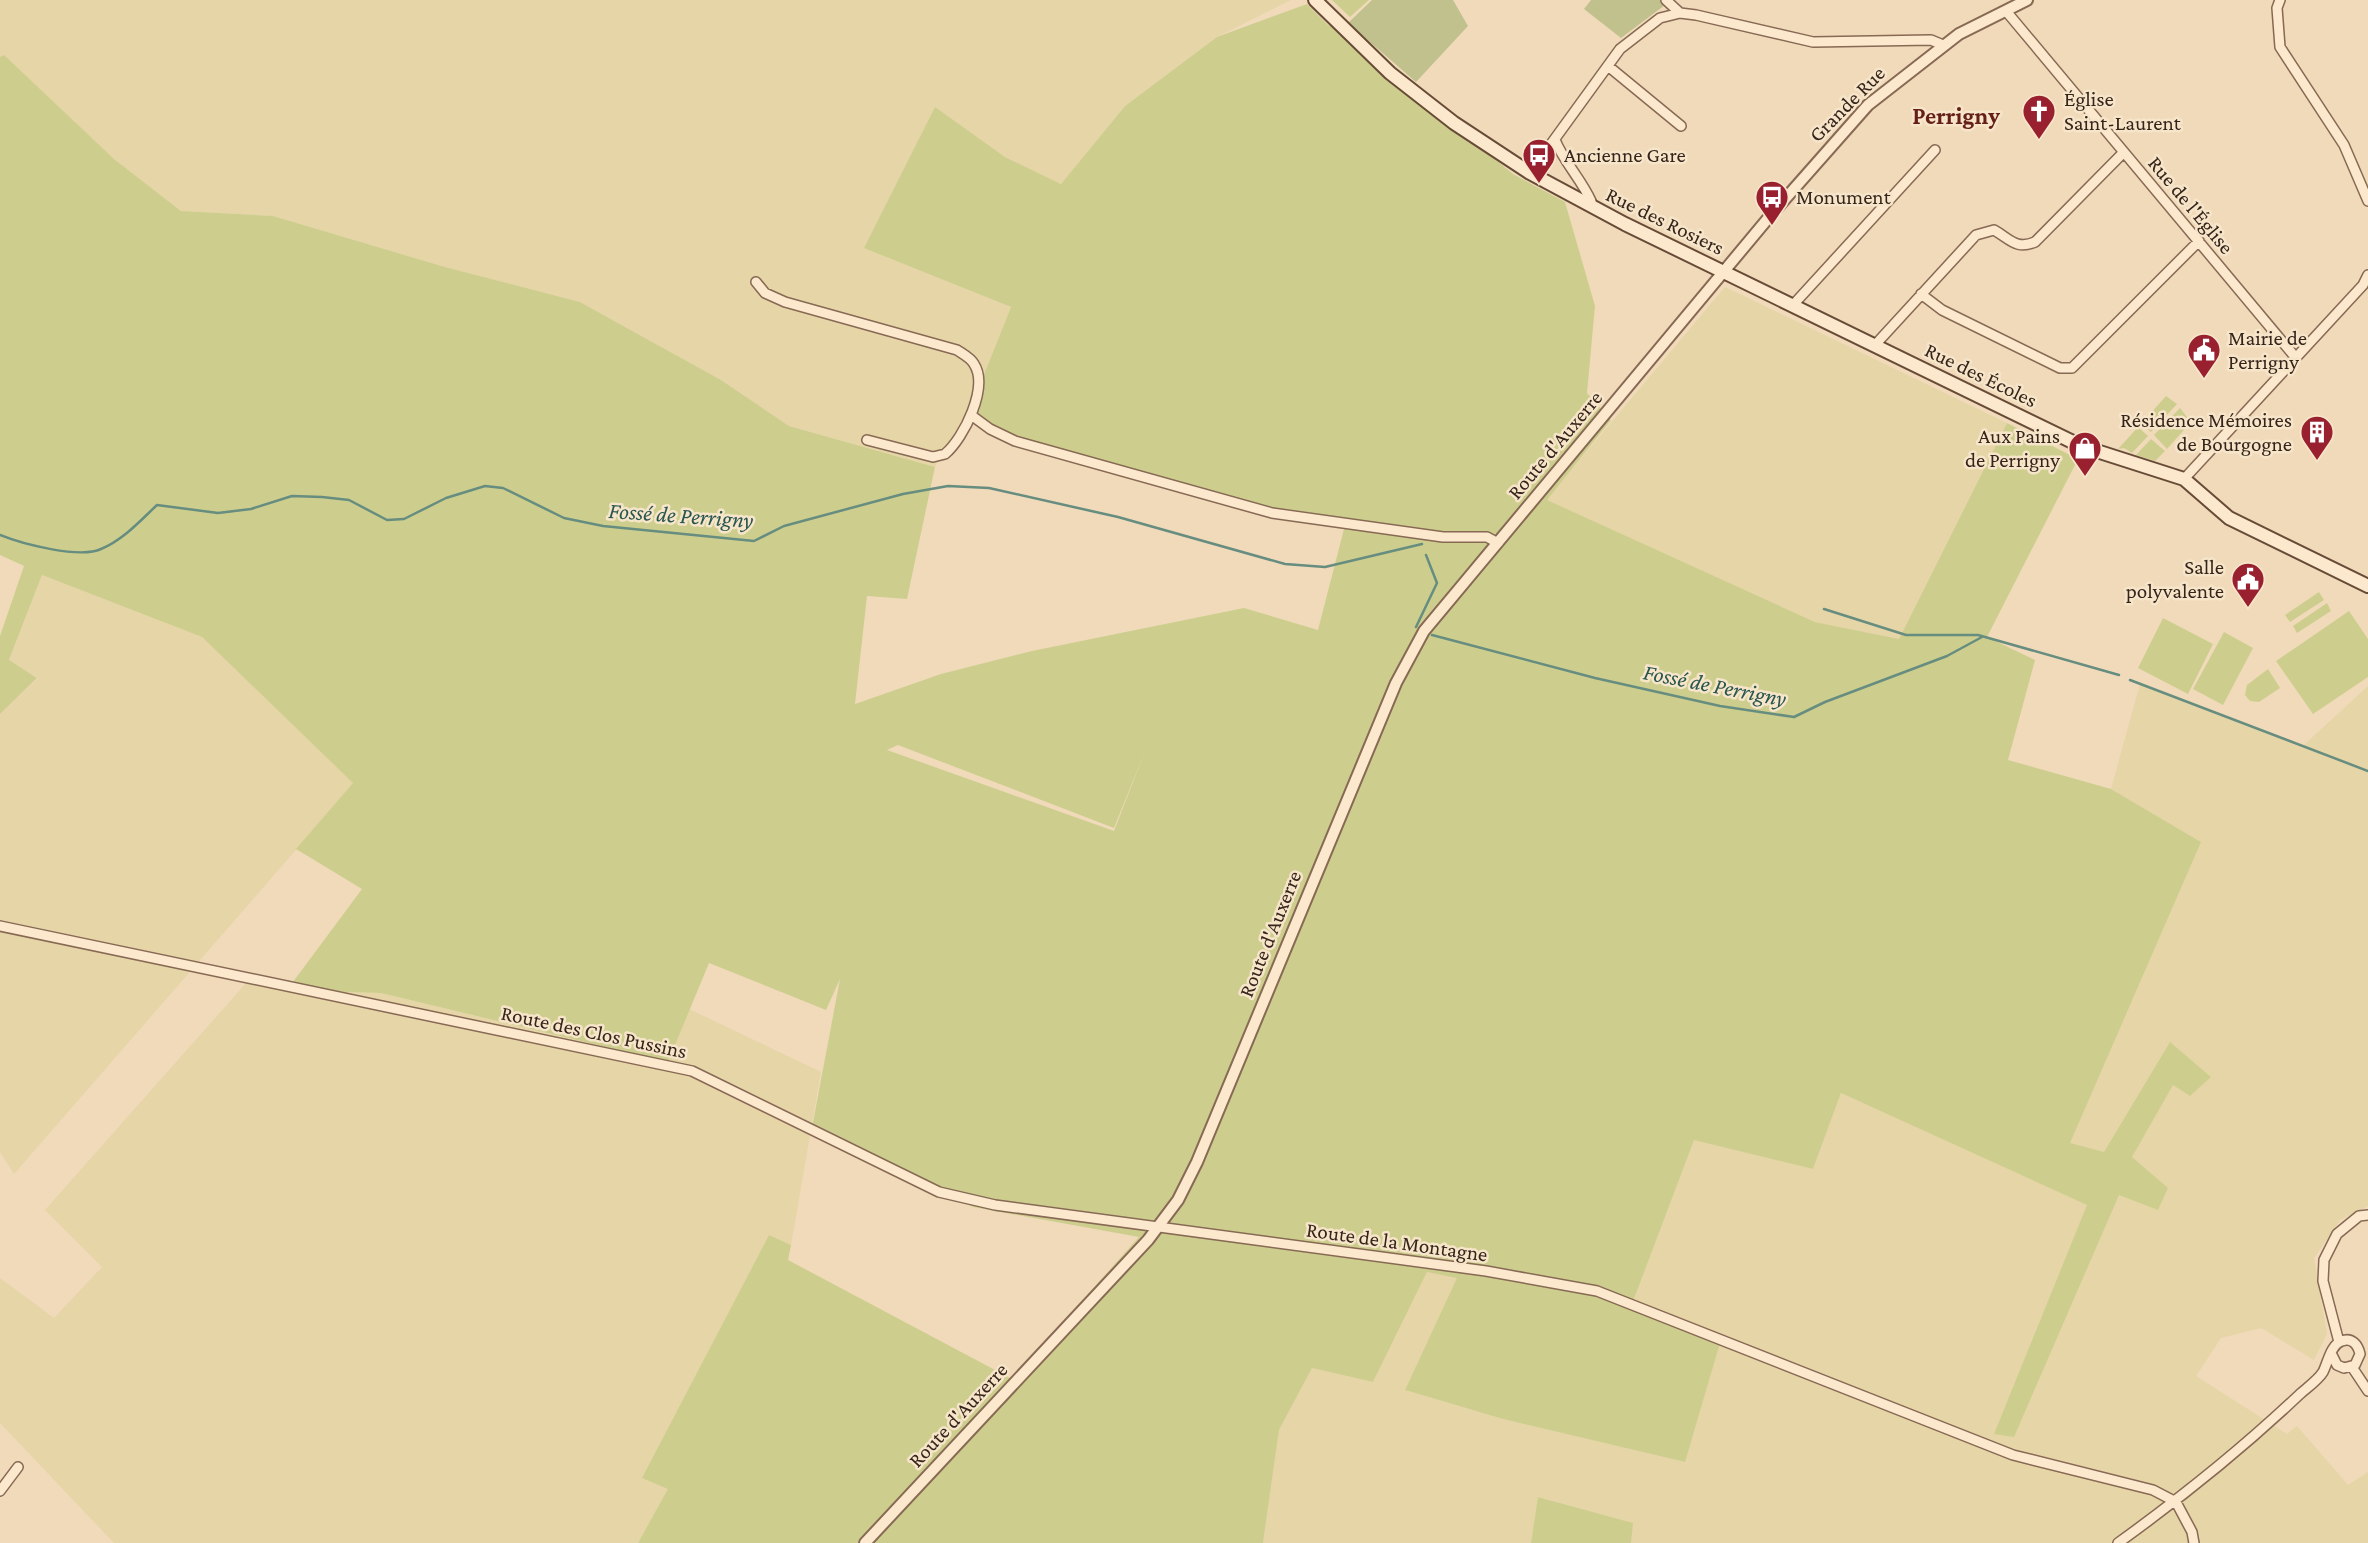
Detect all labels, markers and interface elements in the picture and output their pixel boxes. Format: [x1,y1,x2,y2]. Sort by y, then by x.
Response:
street label: Grande Rue [1804,61,1890,147]
place label: Église Saint-Laurent [2064,87,2182,135]
church icon: Église Saint-Laurent [2020,92,2058,141]
district label: Perrigny [1912,102,2000,129]
bus stop icon: Ancienne Gare [1520,136,1558,185]
place label: Ancienne Gare [1564,143,1686,167]
street label: Rue de l'Église [2143,151,2239,259]
bus stop icon: Monument [1753,178,1791,227]
street label: Rue des Rosiers [1602,182,1728,260]
place label: Monument [1796,185,1892,209]
place label: Mairie de Perrigny [2228,326,2307,374]
public building icon: Mairie de Perrigny [2185,331,2223,380]
street label: Rue des Écoles [1921,338,2041,412]
street label: Route d'Auxerre [1503,386,1607,504]
place label: Résidence Mémoires de Bourgogne [2120,408,2292,456]
building icon: Résidence Mémoires de Bourgogne [2298,413,2336,462]
place label: Aux Pains de Perrigny [1965,424,2060,472]
shop icon: Aux Pains de Perrigny [2066,429,2104,478]
water label: Fossé de Perrigny [608,497,755,533]
place label: Salle polyvalente [2126,555,2224,603]
public building icon: Salle polyvalente [2229,560,2267,609]
water label: Fossé de Perrigny [1641,658,1789,712]
street label: Route d'Auxerre [1234,867,1306,1001]
street label: Route des Clos Pussins [499,1001,689,1063]
street label: Route de la Montagne [1305,1217,1489,1267]
street label: Route d'Auxerre [904,1358,1012,1472]

